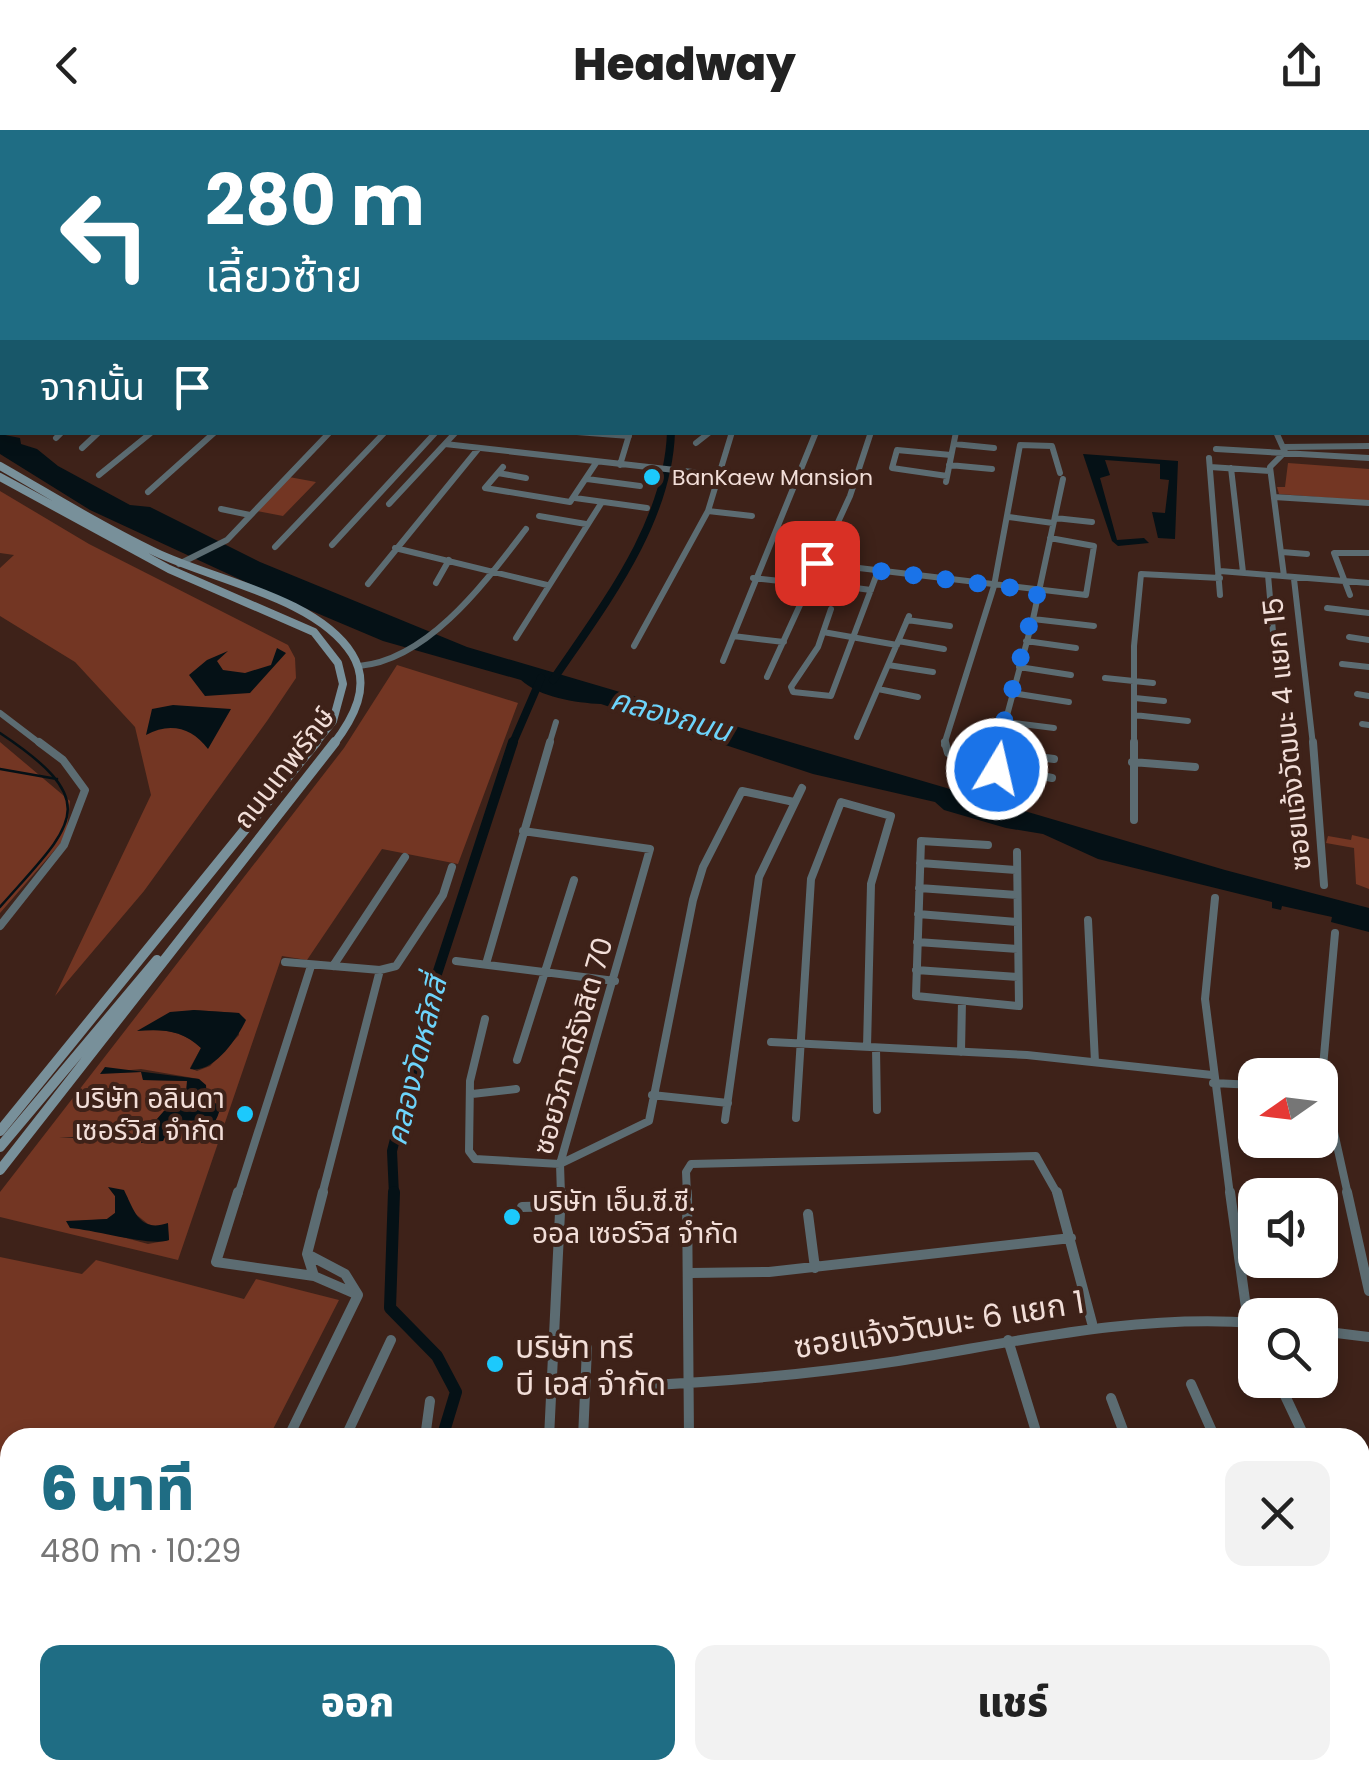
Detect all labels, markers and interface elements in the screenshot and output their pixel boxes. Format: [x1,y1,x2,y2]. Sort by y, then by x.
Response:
text: Headway [573,33,796,96]
icon: back [40,38,95,93]
icon: share [1274,38,1329,93]
text: 280 m [205,151,425,250]
icon: left [40,170,170,300]
text: เลี้ยวซ้าย [205,245,362,308]
text: จากนั้น [40,360,145,413]
icon: arrive [165,360,220,415]
place label: BanKaew Mansion [672,462,873,493]
marker: BanKaew Mansion [641,466,663,488]
pin [775,521,860,606]
icon: arrive [790,536,845,591]
street label: ซอยแจ้งวัฒนะ 4 แยก 15 [1253,596,1321,872]
water label: คลองถนน [606,677,738,753]
street label: ถนนเทพรักษ์ [224,699,344,837]
position arrow [945,717,1049,821]
street label: ซอยวิภาวดีรังสิต 70 [523,933,623,1159]
water label: คลองวัดหลักสี่ [374,967,459,1150]
north arrow [1238,1058,1338,1158]
map controls [1238,1058,1338,1398]
place label: บริษัท อลินดา เซอร์วิส จำกัด [74,1079,225,1150]
marker: บริษัท อลินดา เซอร์วิส จำกัด [234,1103,256,1125]
button: sound [1238,1178,1338,1278]
place label: บริษัท เอ็น.ซี.ซี. ออล เซอร์วิส จำกัด [532,1182,738,1253]
marker: บริษัท เอ็น.ซี.ซี. ออล เซอร์วิส จำกัด [501,1206,523,1228]
street label: ซอยแจ้งวัฒนะ 6 แยก 1 [791,1279,1087,1369]
button: search [1238,1298,1338,1398]
place label: บริษัท ทรี บี เอส จำกัด [515,1324,666,1406]
marker: บริษัท ทรี บี เอส จำกัด [484,1353,506,1375]
text: 6 นาที [40,1447,195,1531]
button: close [1225,1461,1330,1566]
text: 480 m · 10:29 [40,1528,242,1573]
button: ออก [40,1645,675,1760]
button: แชร์ [695,1645,1330,1760]

